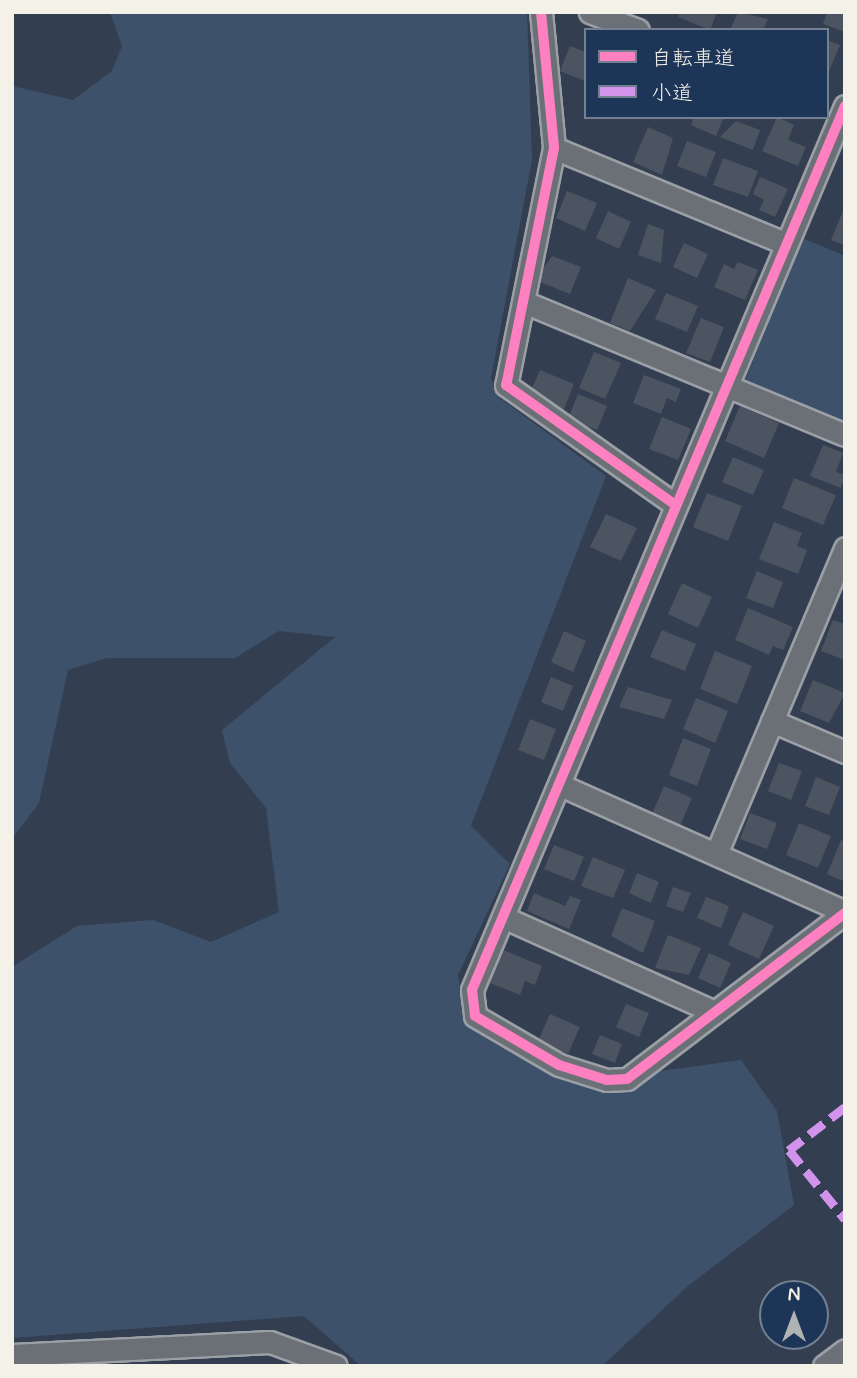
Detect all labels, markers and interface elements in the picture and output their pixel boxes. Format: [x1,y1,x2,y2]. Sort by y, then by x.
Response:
legend [584,28,829,119]
text: 自転車道 [651,45,735,73]
text: 小道 [651,80,693,108]
north arrow [759,1280,829,1350]
text: N [788,1283,800,1308]

